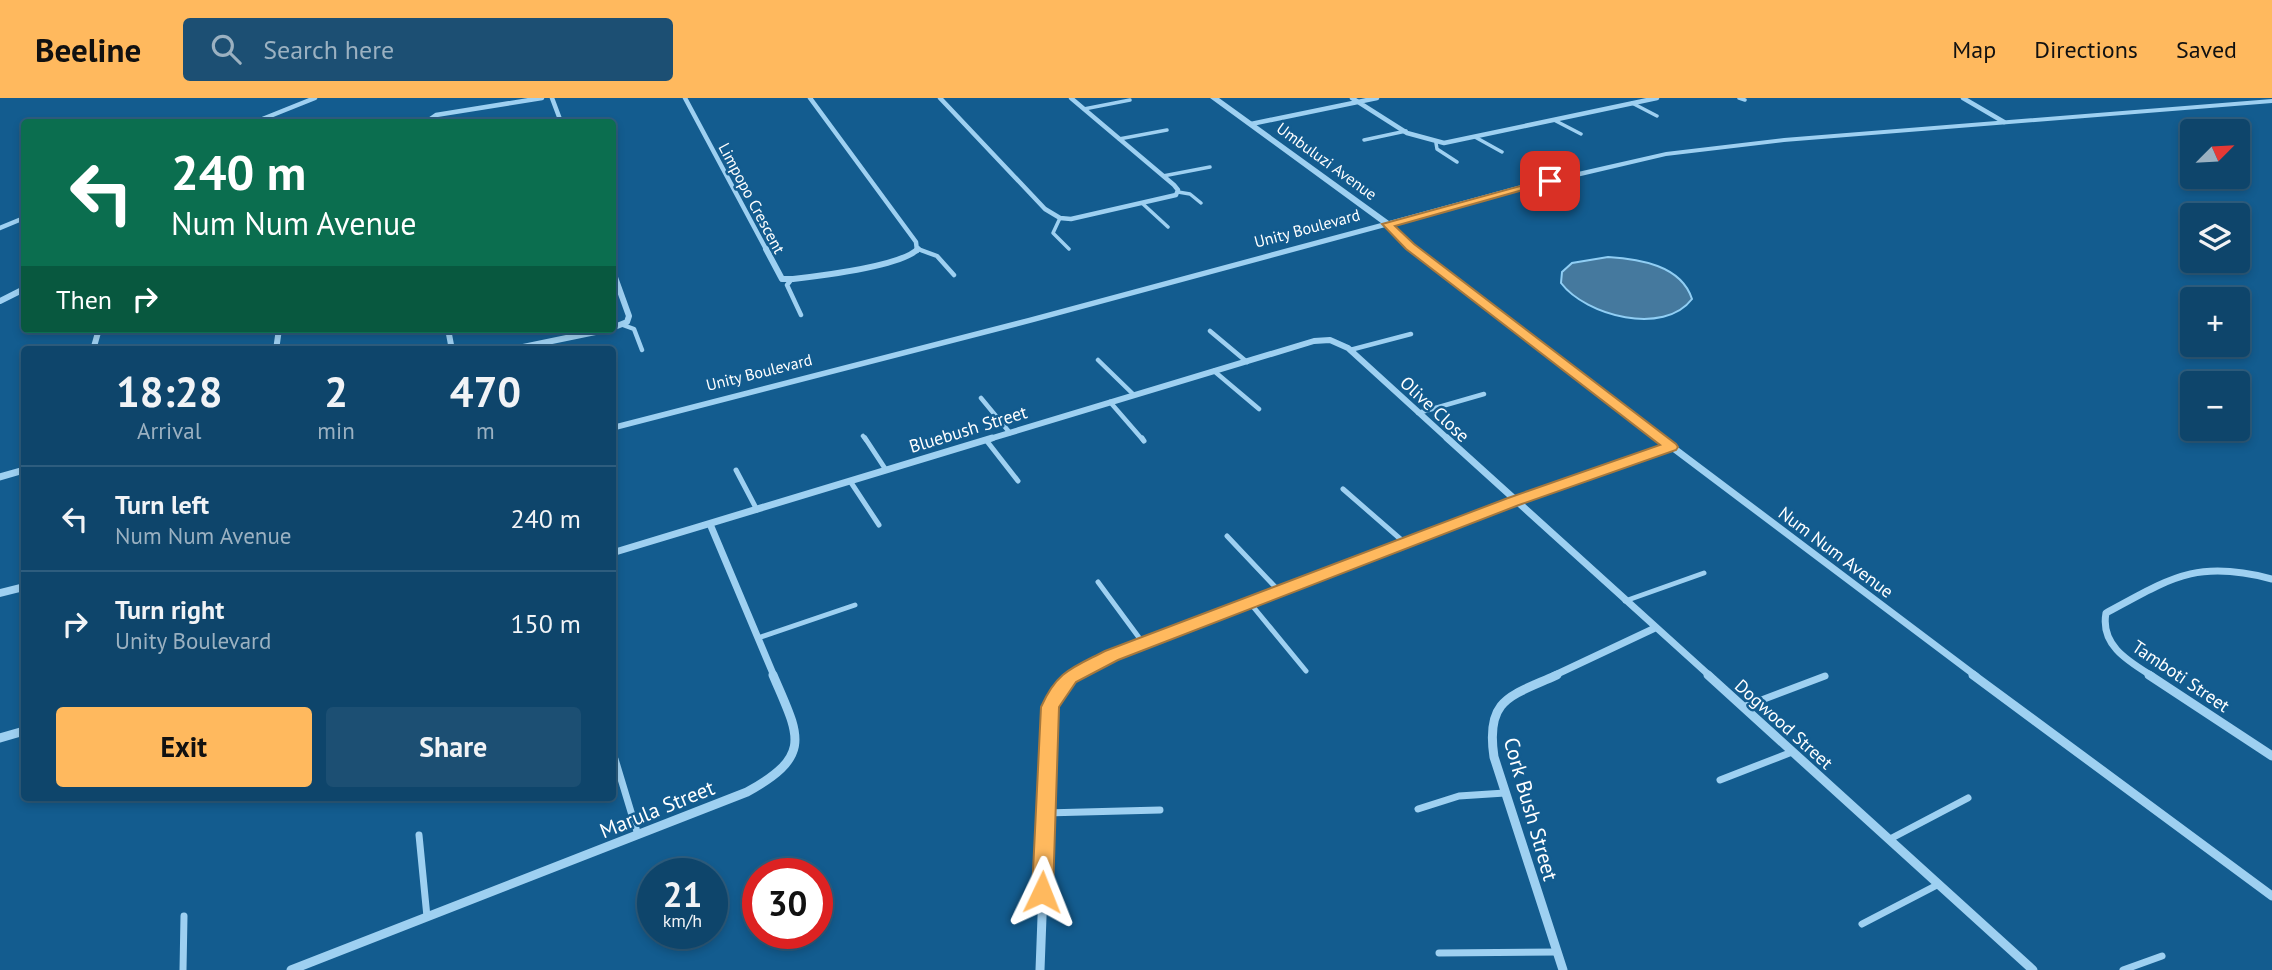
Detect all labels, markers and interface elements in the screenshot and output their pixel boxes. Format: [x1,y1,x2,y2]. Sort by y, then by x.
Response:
search box [183,18,673,81]
text: Beeline [35,28,141,71]
icon: search [207,30,245,68]
text: Search here [263,33,394,66]
text: Map [1952,34,1996,65]
text: Directions [2034,34,2138,65]
text: Saved [2176,34,2237,65]
street label: Umbuluzi Avenue [1273,118,1381,204]
north arrow [2180,119,2250,189]
map controls [2180,119,2250,441]
street label: Limpopo Crescent [714,139,790,257]
text: 240 m [171,140,306,204]
icon: left [56,147,147,238]
pin [1520,151,1580,211]
icon: arrive [1531,162,1569,200]
text: Num Num Avenue [171,202,417,244]
button: layers [2180,203,2250,273]
street label: Unity Boulevard [1252,204,1362,252]
icon: right [126,280,164,318]
text: Then [56,283,112,316]
button: + [2180,287,2250,357]
street label: Unity Boulevard [704,349,814,395]
text: 18:28 [116,364,222,419]
text: 2 [324,364,348,419]
text: 470 [450,364,521,419]
street label: Olive Close [1395,371,1475,447]
button: − [2180,371,2250,441]
street label: Bluebush Street [906,400,1030,458]
text: Arrival [137,416,201,445]
text: min [317,416,355,445]
text: m [476,416,495,445]
text: Turn left [115,488,209,521]
icon: left [56,500,94,538]
street label: Num Num Avenue [1774,501,1898,603]
text: 240 m [510,502,581,535]
text: Num Num Avenue [115,521,291,550]
text: Turn right [115,593,224,626]
icon: right [56,605,94,643]
text: 150 m [510,607,581,640]
text: Unity Boulevard [115,626,271,655]
street label: Tamboti Street [2128,635,2234,717]
street label: Dogwood Street [1730,674,1838,774]
button: Exit [56,707,312,787]
button: Share [326,707,581,787]
street label: Cork Bush Street [1498,734,1564,884]
street label: Marula Street [596,774,718,844]
position arrow [1005,855,1079,929]
speed limit sign: 30 [742,858,833,949]
text: 21 [663,871,702,917]
text: km/h [663,909,702,932]

